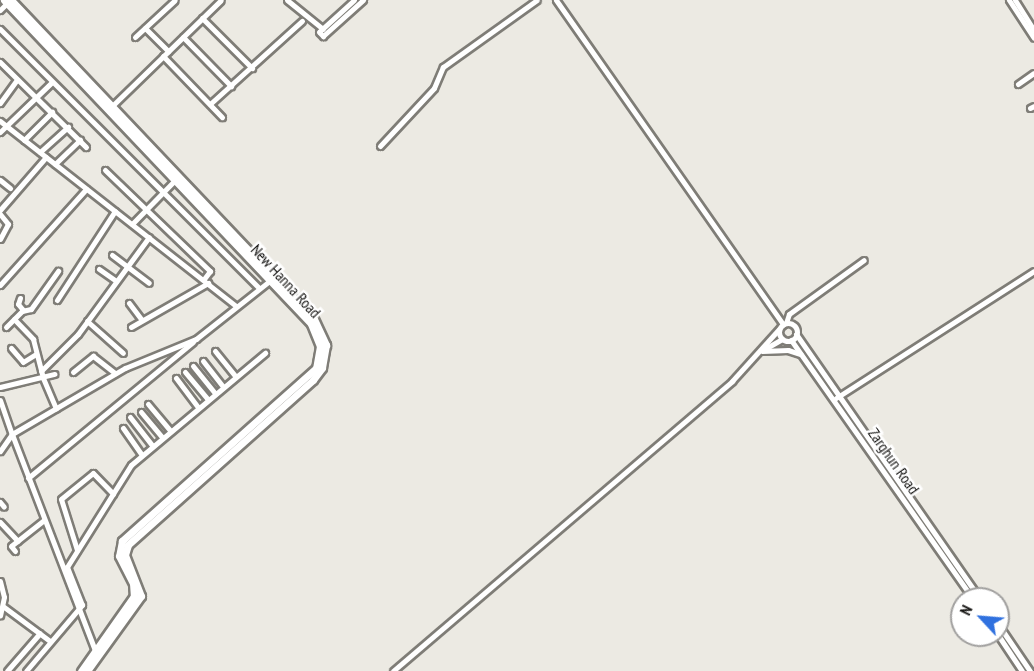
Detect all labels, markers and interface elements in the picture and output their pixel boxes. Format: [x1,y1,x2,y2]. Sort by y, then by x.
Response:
street label: New Hanna Road [247,240,325,322]
street label: Zarghun Road [864,424,924,498]
north arrow [950,587,1010,647]
text: N [955,602,976,618]

